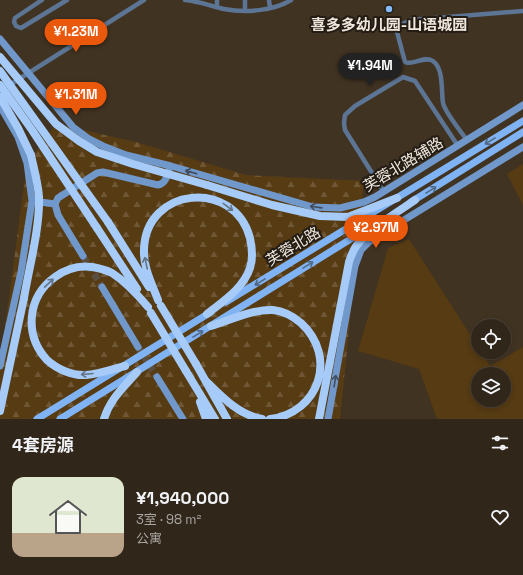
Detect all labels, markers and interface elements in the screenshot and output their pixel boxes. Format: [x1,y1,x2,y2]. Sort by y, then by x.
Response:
marker: 喜多多幼儿园-山语城园 [384,4,394,14]
place label: 喜多多幼儿园-山语城园 [311,15,467,34]
pin: ¥1.23M [43,19,109,53]
text: ¥1.23M [54,23,98,40]
pin: ¥1.94M [337,53,403,87]
text: ¥1.94M [347,57,393,74]
pin: ¥1.31M [43,82,109,116]
text: ¥1.31M [55,86,97,103]
street label: 芙蓉北路辅路 [360,133,446,195]
one-way arrow [485,137,496,145]
one-way arrow [185,168,198,175]
one-way arrow [425,185,437,193]
one-way arrow [310,202,323,210]
one-way arrow [223,203,234,211]
pin: ¥2.97M [343,215,409,249]
text: ¥2.97M [353,219,399,236]
street label: 芙蓉北路 [262,222,324,270]
one-way arrow [141,256,149,269]
one-way arrow [302,261,314,269]
one-way arrow [44,278,54,288]
one-way arrow [255,278,266,286]
map controls [471,319,511,407]
button: locate [471,319,511,359]
one-way arrow [192,330,203,338]
button: layers [471,367,511,407]
one-way arrow [81,370,94,377]
one-way arrow [331,375,339,388]
icon: filters [489,432,511,454]
text: 4套房源 [12,434,74,456]
text: ¥1,940,000 [136,487,229,509]
icon: home [44,493,92,541]
icon: heart [489,506,511,528]
text: 3室 · 98 m² [136,511,201,528]
text: 公寓 [136,530,162,547]

